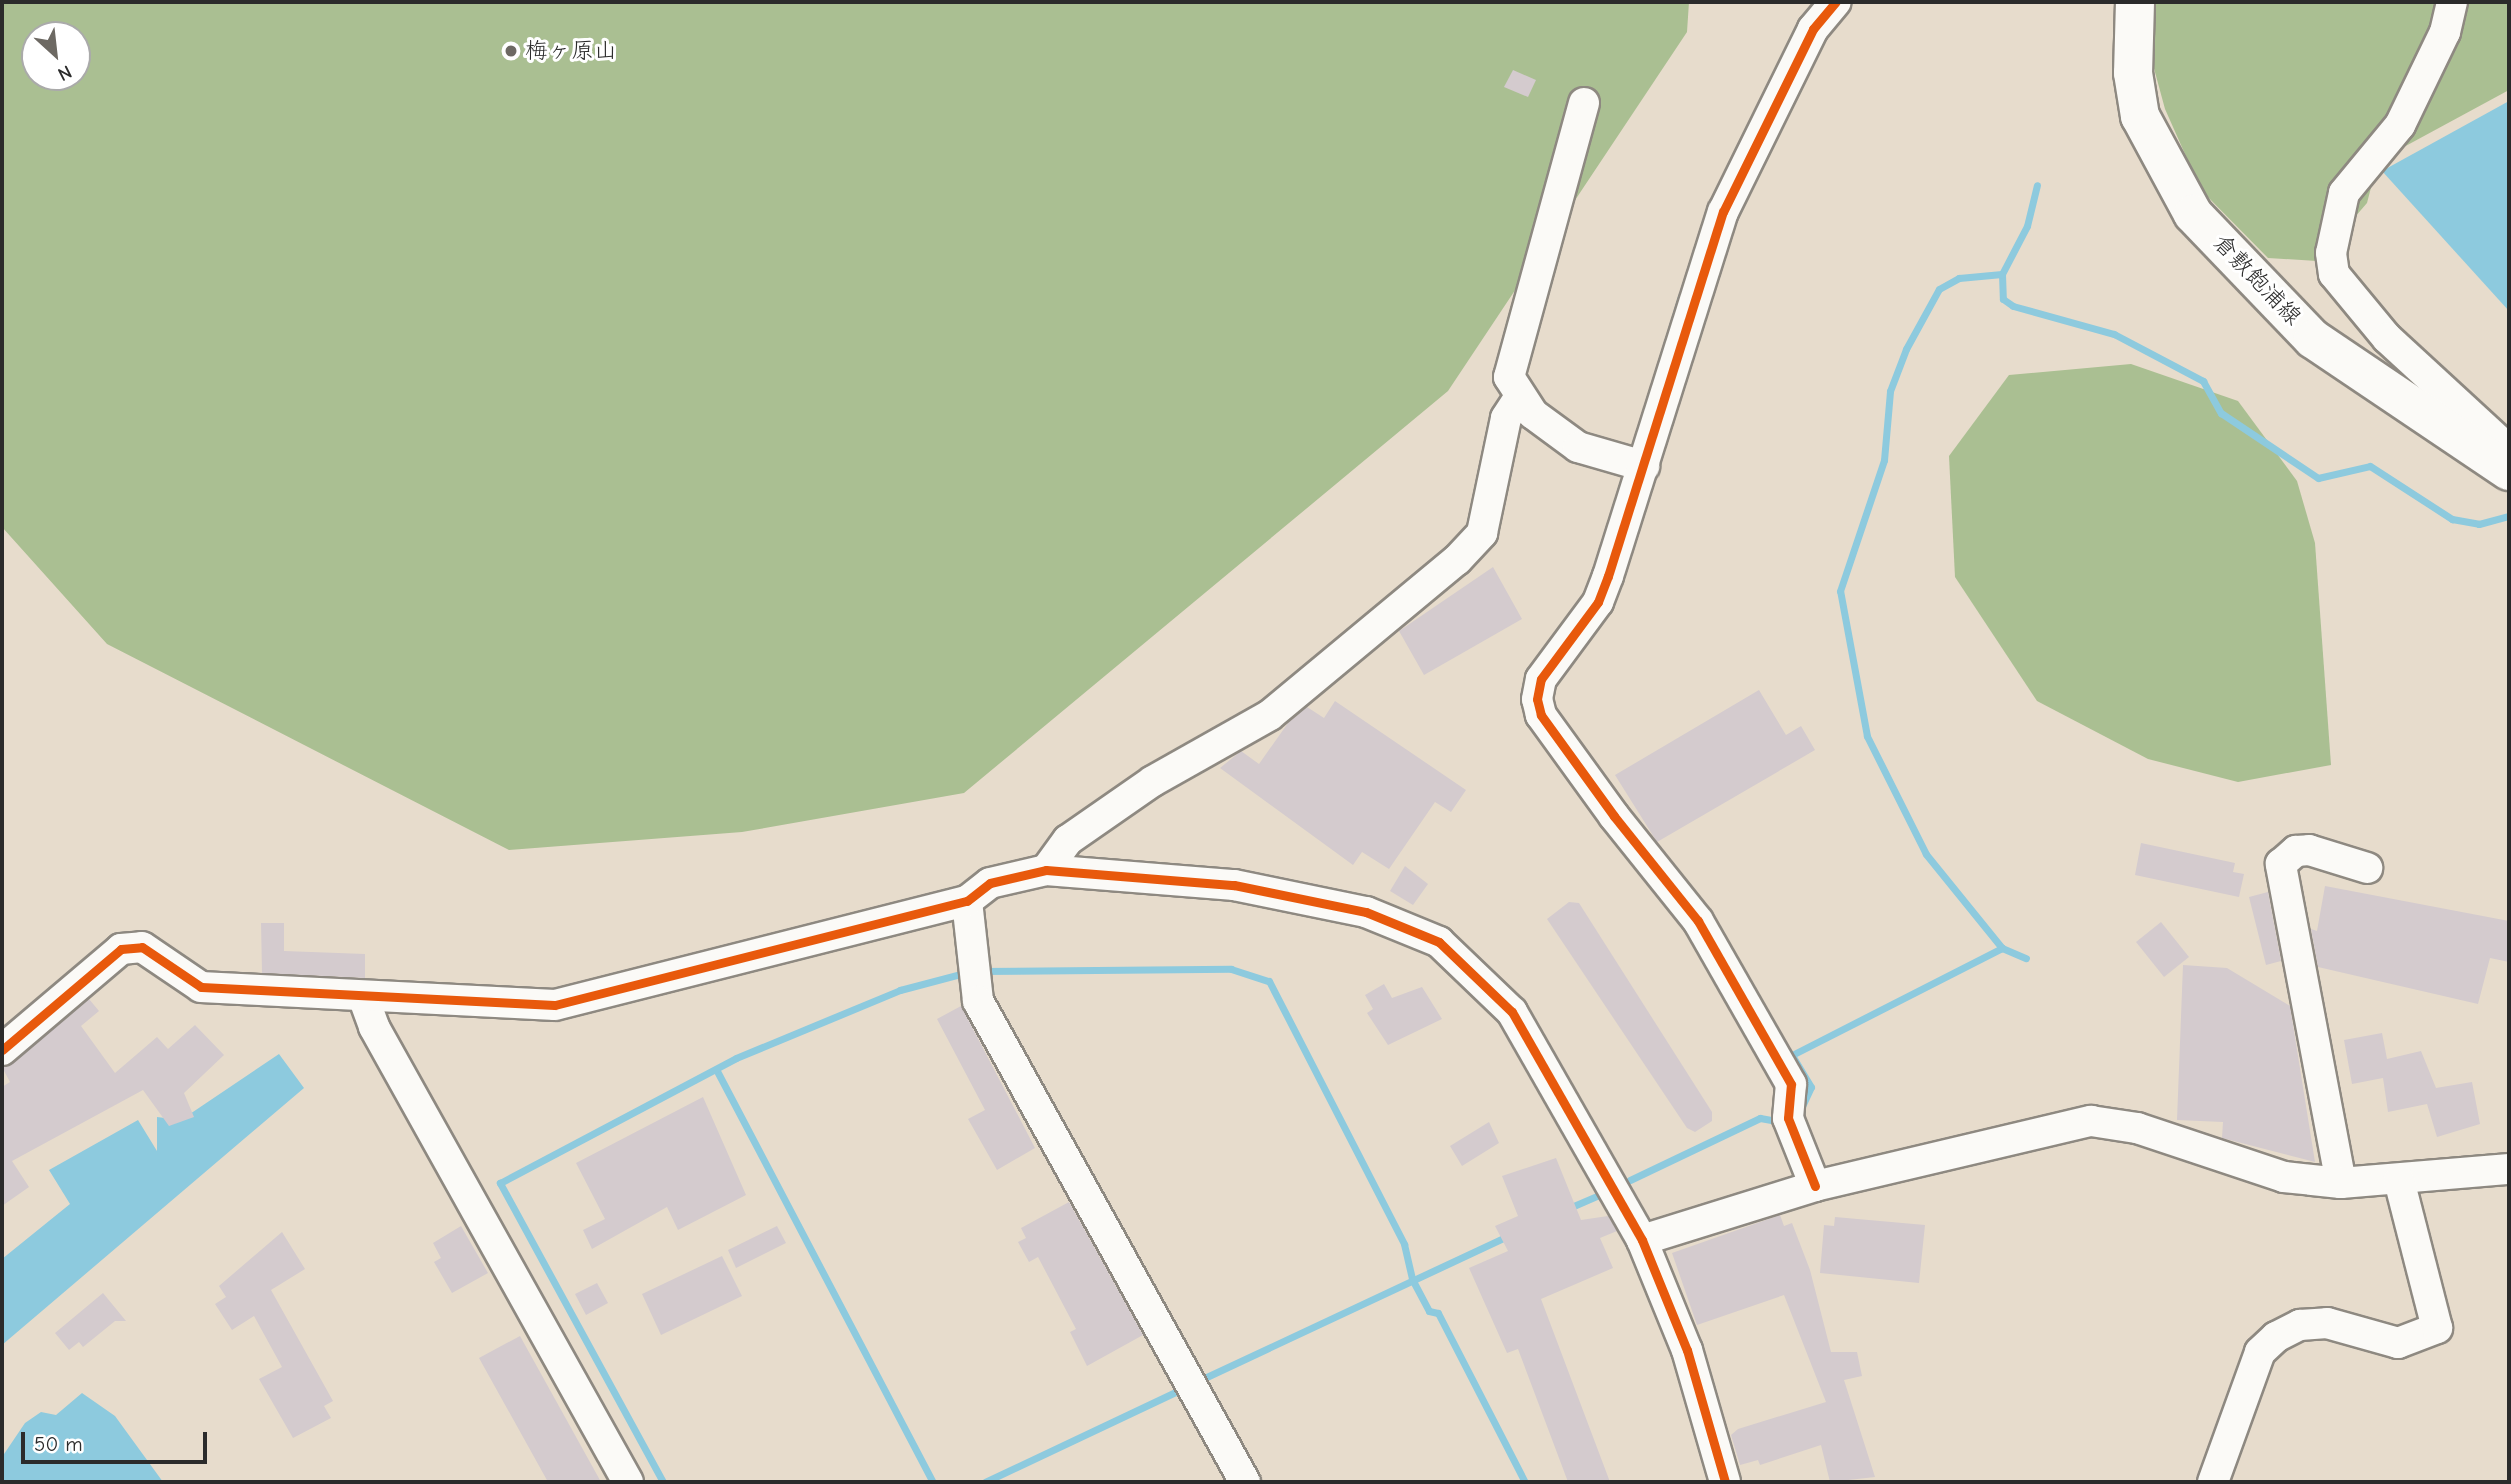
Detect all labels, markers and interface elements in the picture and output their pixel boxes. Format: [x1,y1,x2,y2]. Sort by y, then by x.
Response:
north arrow [21,21,91,91]
place label: 梅ヶ原山 [525,37,617,65]
marker: 梅ヶ原山 [503,43,519,59]
text: N [54,60,75,86]
street label: 倉敷飽浦線 [2207,229,2307,331]
scale bar [24,1418,210,1462]
text: 50 m [34,1432,83,1456]

